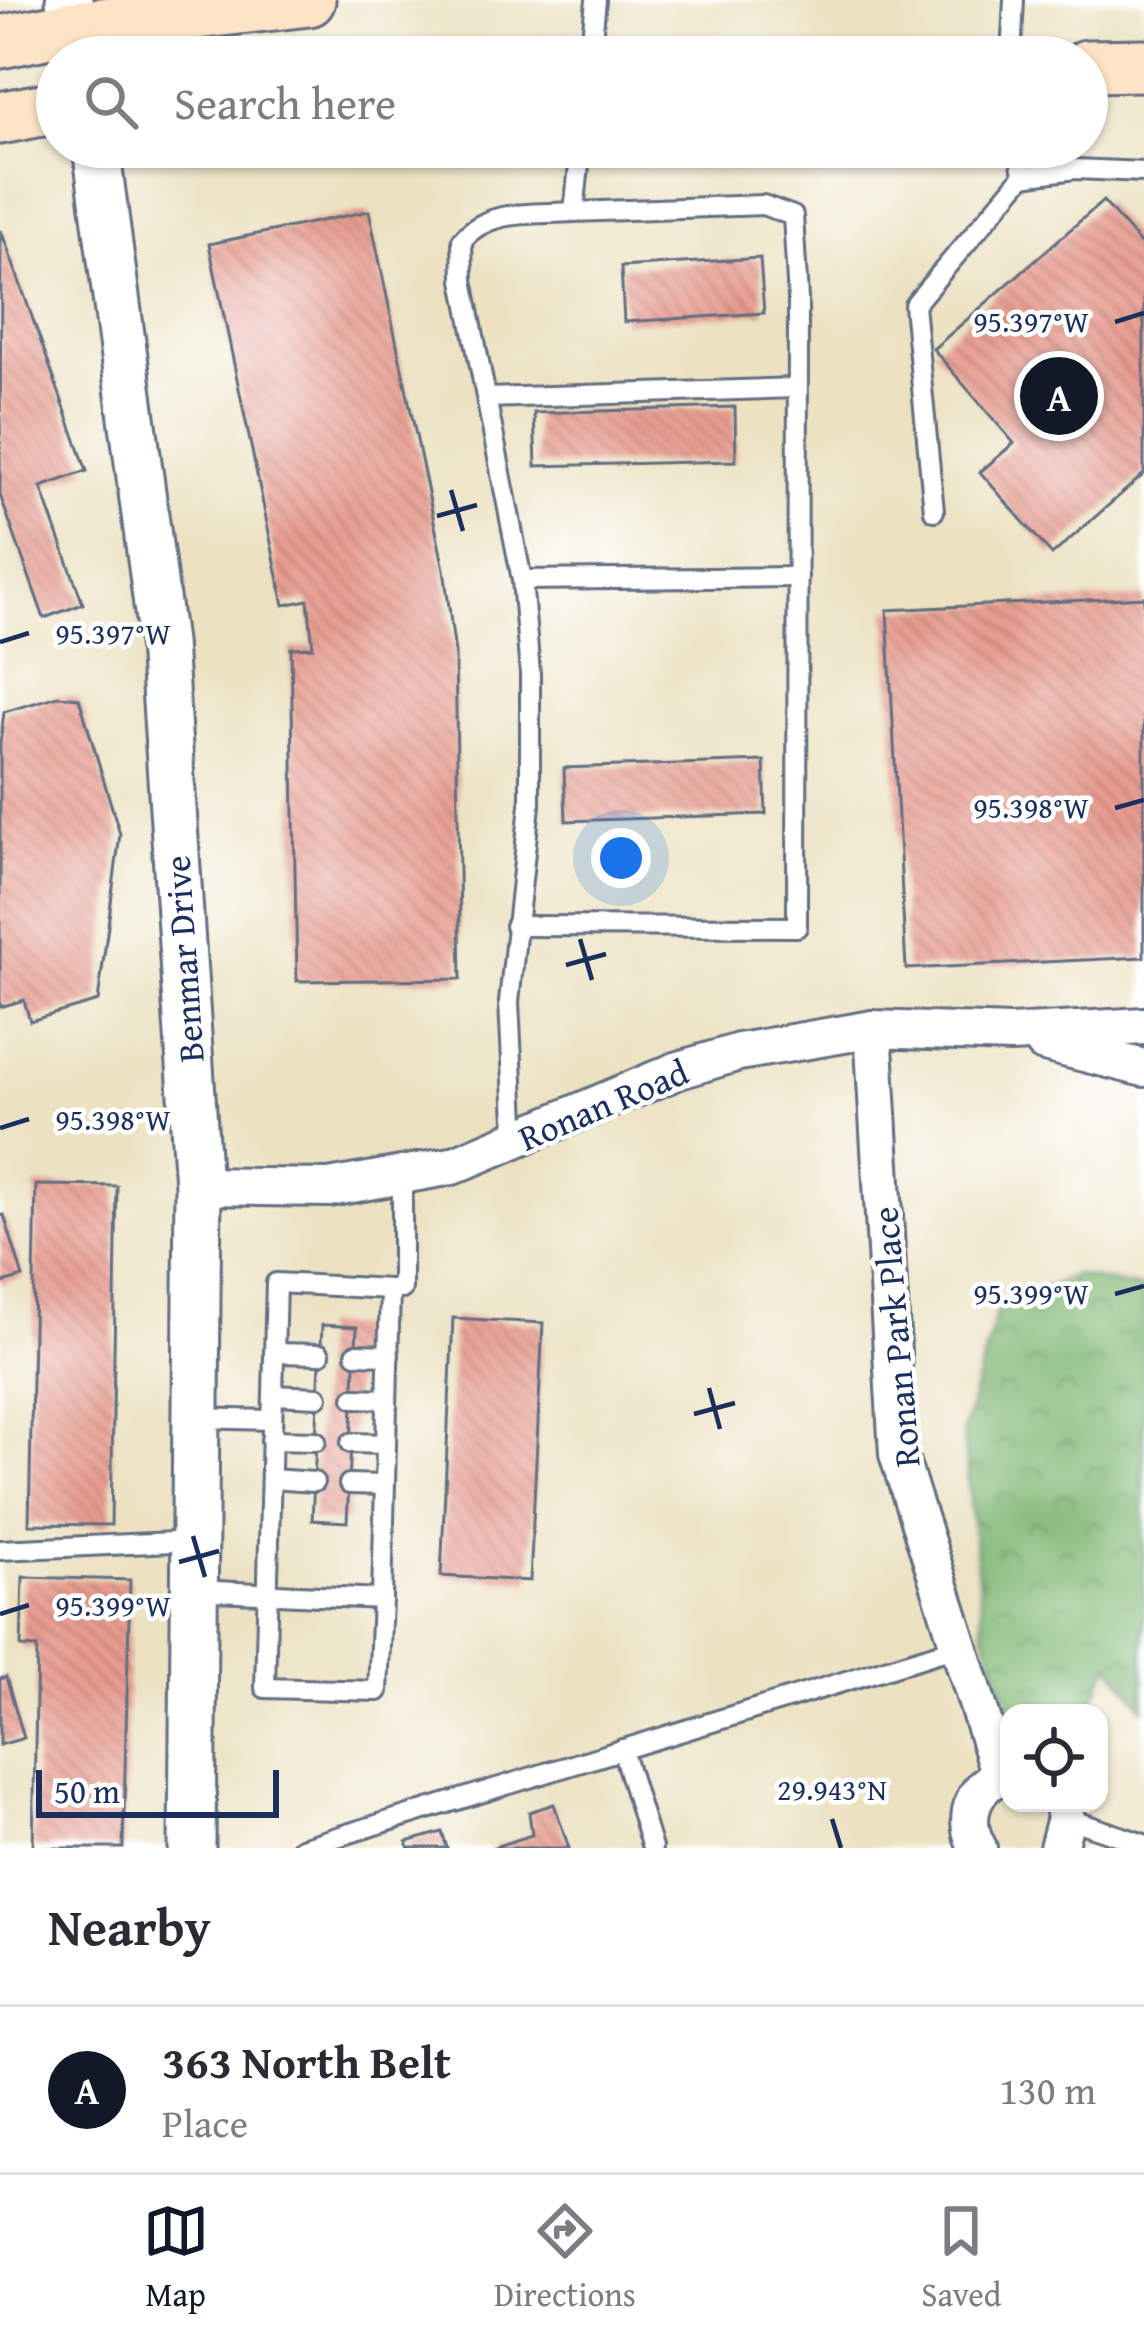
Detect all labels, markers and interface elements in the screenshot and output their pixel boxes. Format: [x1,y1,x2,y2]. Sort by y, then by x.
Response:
search box [36,36,1108,168]
icon: search [78,69,144,135]
text: Search here [174,70,396,135]
text: 95.397°W [973,299,1089,343]
pin: A [1020,351,1098,441]
text: 95.397°W [55,611,171,655]
text: 95.398°W [973,785,1089,829]
your location [591,828,651,888]
street label: Benmar Drive [149,854,217,1064]
street label: Ronan Road [510,1044,696,1164]
text: 95.398°W [55,1097,171,1141]
street label: Ronan Park Place [857,1205,933,1469]
text: 95.399°W [973,1271,1089,1315]
text: 95.399°W [55,1583,171,1627]
map controls [1000,1704,1108,1812]
button: locate [1000,1704,1108,1812]
scale bar [36,1764,279,1817]
text: 50 m [54,1767,120,1815]
text: 29.943°N [777,1767,887,1811]
text: Nearby [48,1889,211,1964]
text: 363 North Belt [162,2029,451,2094]
text: A [75,2061,99,2118]
text: 130 m [999,2061,1096,2118]
text: Place [162,2094,248,2151]
tab: Map [143,2198,209,2318]
tab: Directions [494,2198,636,2318]
tab: Saved [921,2198,1001,2318]

